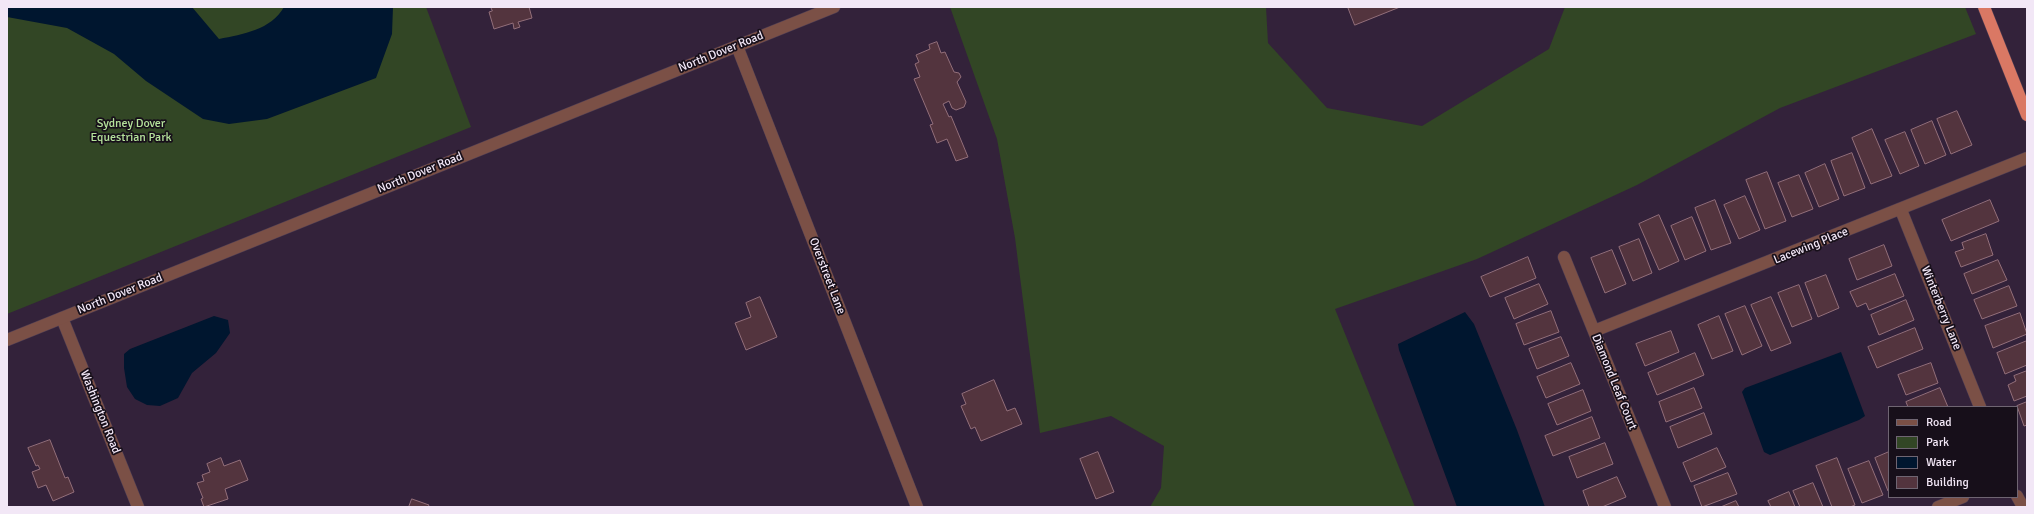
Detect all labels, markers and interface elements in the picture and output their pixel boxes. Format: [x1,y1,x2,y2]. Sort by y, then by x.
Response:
street label: North Dover Road [676,28,766,76]
park label: Sydney Dover Equestrian Park [90,117,172,145]
street label: North Dover Road [375,149,465,197]
street label: Lacewing Place [1772,224,1850,268]
street label: Overstreet Lane [806,236,848,316]
street label: Winterberry Lane [1918,264,1964,352]
street label: North Dover Road [75,270,165,318]
street label: Diamond Leaf Court [1588,332,1640,432]
street label: Washington Road [77,368,123,456]
legend [1888,406,2018,498]
text: Road [1926,415,1952,430]
text: Park [1926,435,1949,450]
text: Water [1926,455,1956,470]
text: Building [1926,475,1969,490]

